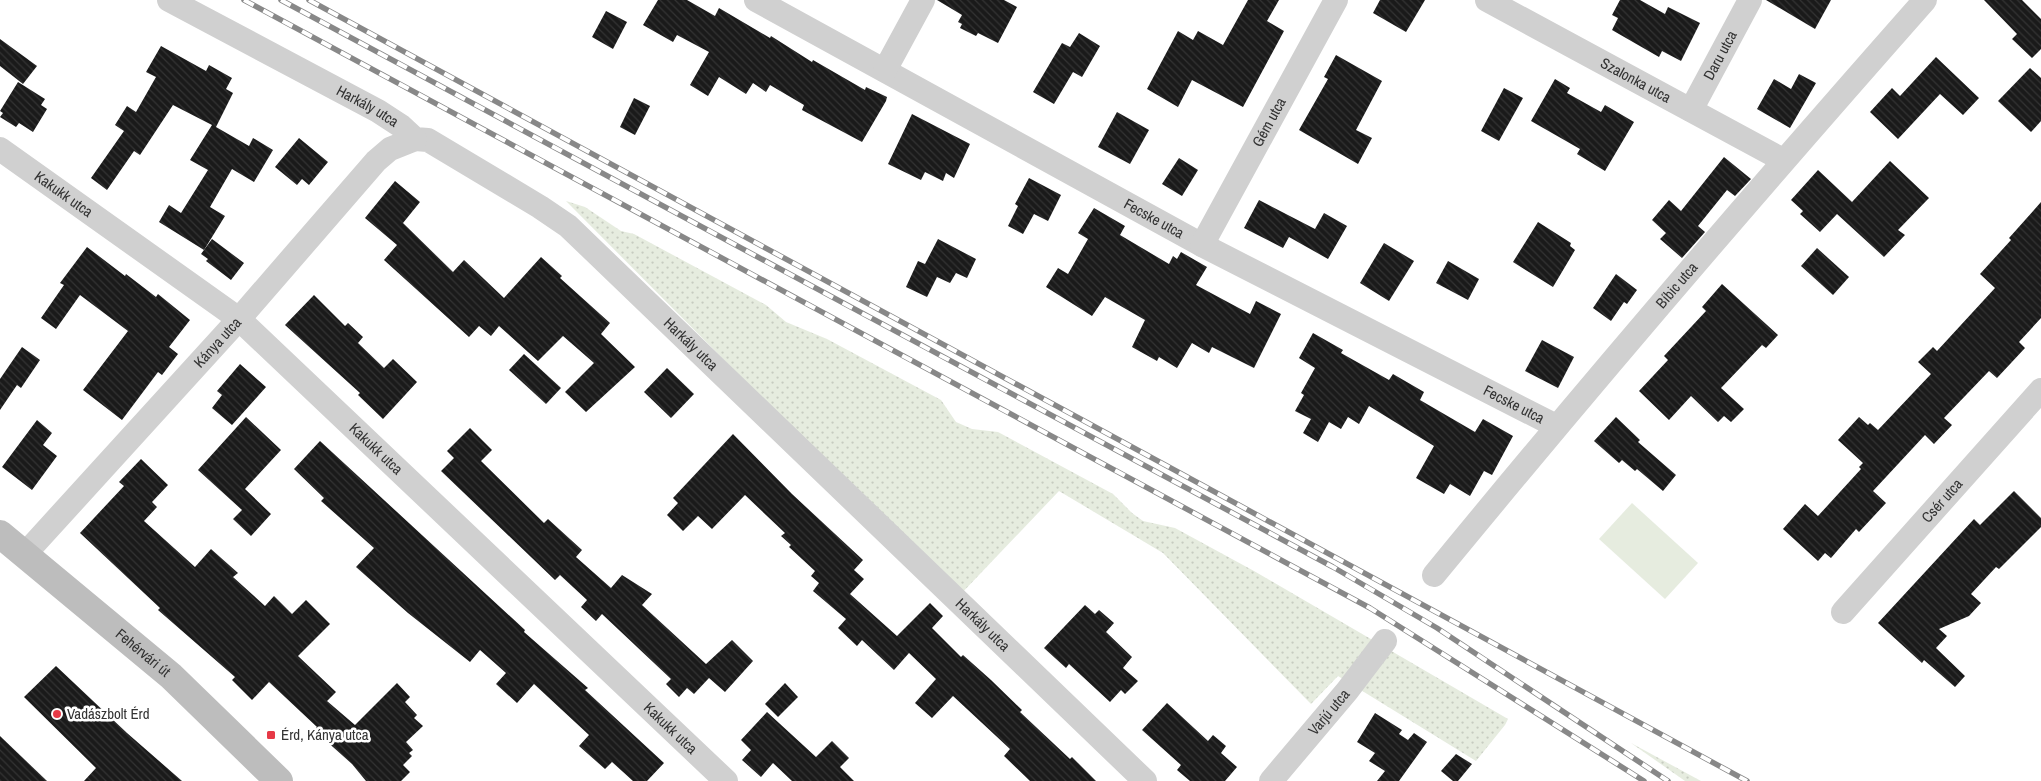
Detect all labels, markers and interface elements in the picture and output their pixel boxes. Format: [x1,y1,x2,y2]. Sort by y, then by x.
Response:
street label: Daru utca [1698,27,1742,84]
street label: Szalonka utca [1597,52,1675,108]
street label: Harkály utca [333,80,403,132]
street label: Gém utca [1247,93,1291,150]
street label: Kakukk utca [30,166,97,222]
street label: Fecske utca [1120,193,1188,243]
street label: Bíbic utca [1651,257,1702,313]
street label: Kánya utca [189,312,246,372]
street label: Harkály utca [659,312,723,375]
street label: Fecske utca [1480,380,1548,428]
street label: Kakukk utca [345,418,408,479]
street label: Csér utca [1916,474,1967,527]
street label: Harkály utca [951,593,1015,656]
street label: Fehérvári út [111,623,176,682]
street label: Varjú utca [1303,684,1354,740]
street label: Kakukk utca [639,697,702,759]
place label: Vadászbolt Érd [67,703,150,724]
marker: Vadászbolt Érd [51,708,63,720]
place label: Érd, Kánya utca [281,724,369,745]
marker: Érd, Kánya utca [265,729,277,741]

